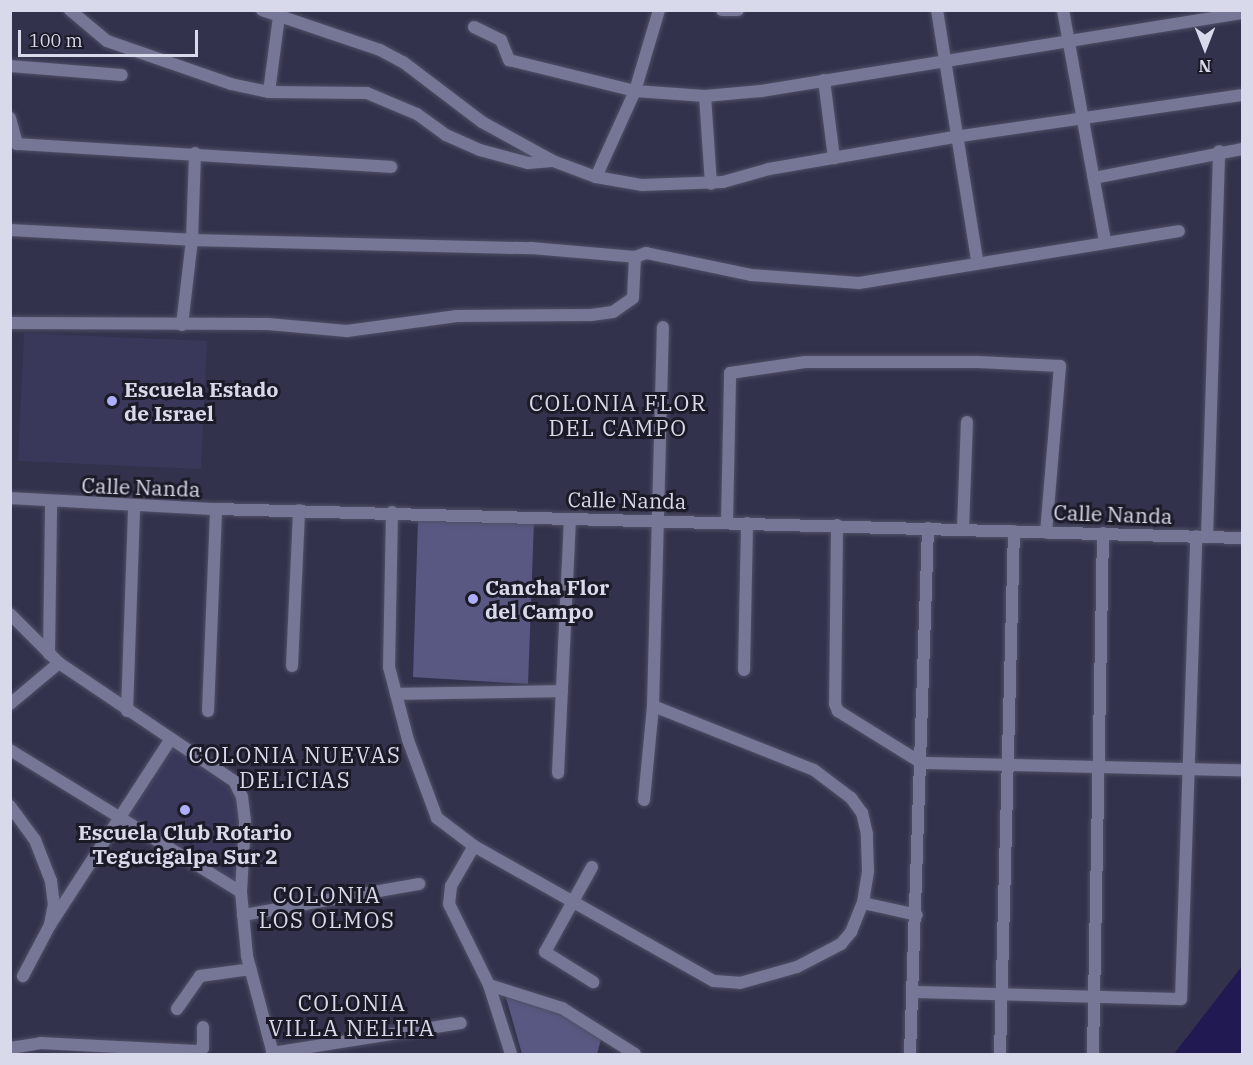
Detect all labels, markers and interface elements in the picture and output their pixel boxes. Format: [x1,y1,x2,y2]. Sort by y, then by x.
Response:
scale bar [21,18,201,56]
north arrow [1175,18,1235,78]
text: 100 m [29,29,83,52]
text: N [1199,56,1211,76]
place label: Escuela Estado de Israel [124,376,279,426]
district label: COLONIA FLOR DEL CAMPO [529,389,707,440]
marker: Escuela Estado de Israel [105,394,119,408]
street label: Calle Nanda [81,472,201,502]
street label: Calle Nanda [567,486,687,514]
street label: Calle Nanda [1053,499,1173,529]
place label: Cancha Flor del Campo [485,574,609,624]
marker: Cancha Flor del Campo [466,592,480,606]
district label: COLONIA NUEVAS DELICIAS [189,741,401,792]
marker: Escuela Club Rotario Tegucigalpa Sur 2 [178,803,192,817]
place label: Escuela Club Rotario Tegucigalpa Sur 2 [78,819,292,869]
district label: COLONIA LOS OLMOS [259,881,395,932]
district label: COLONIA VILLA NELITA [269,989,435,1040]

